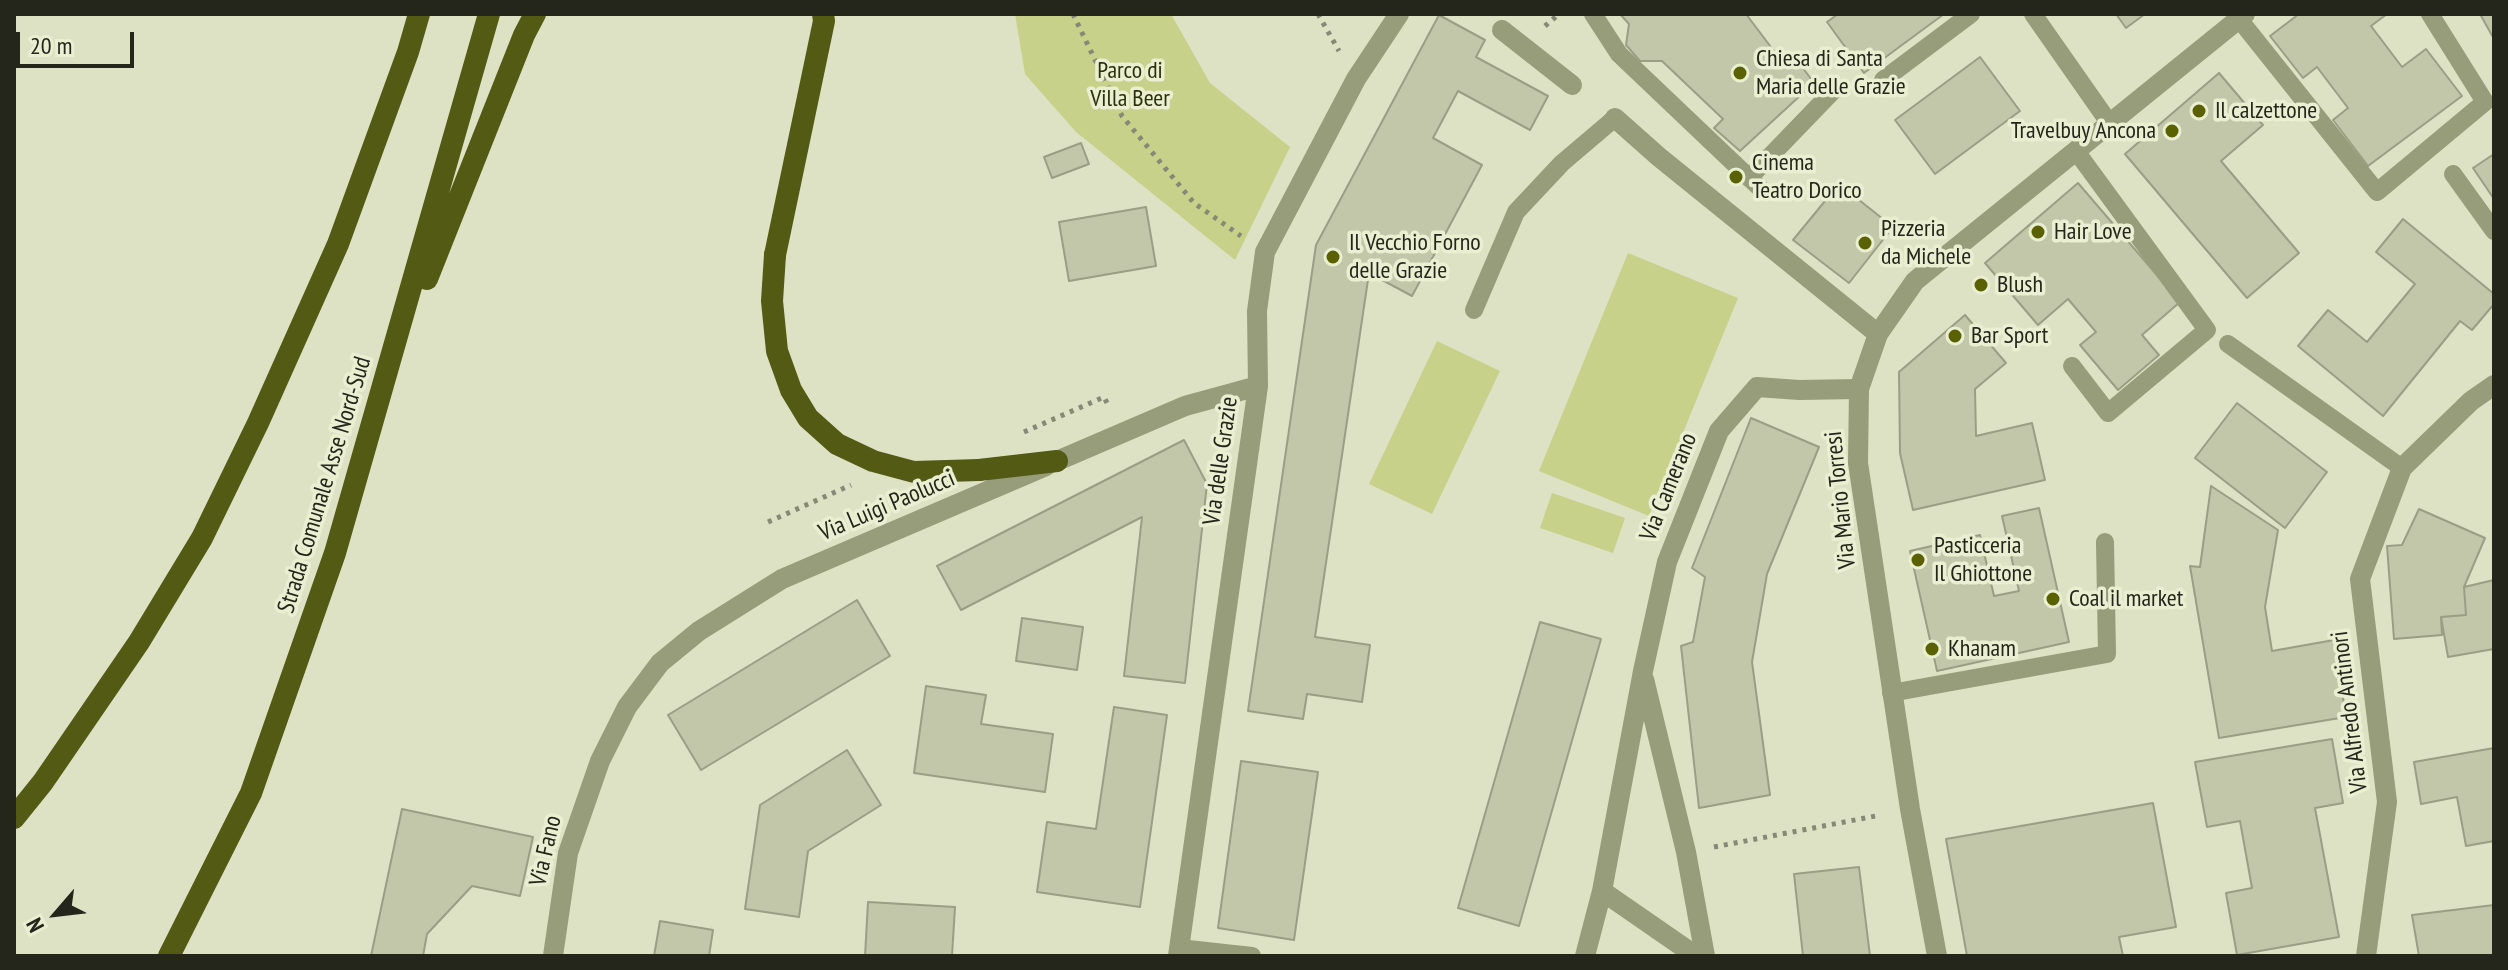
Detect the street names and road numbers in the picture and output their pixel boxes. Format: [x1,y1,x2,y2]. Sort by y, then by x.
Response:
street label: Strada Comunale Asse Nord-Sud [272,353,378,617]
street label: Via delle Grazie [1198,395,1244,527]
street label: Via Camerano [1634,429,1704,545]
street label: Via Mario Torresi [1819,430,1863,570]
street label: Via Luigi Paolucci [815,464,959,548]
street label: Via Alfredo Antinori [2326,629,2374,795]
street label: Via Fano [524,813,568,889]

